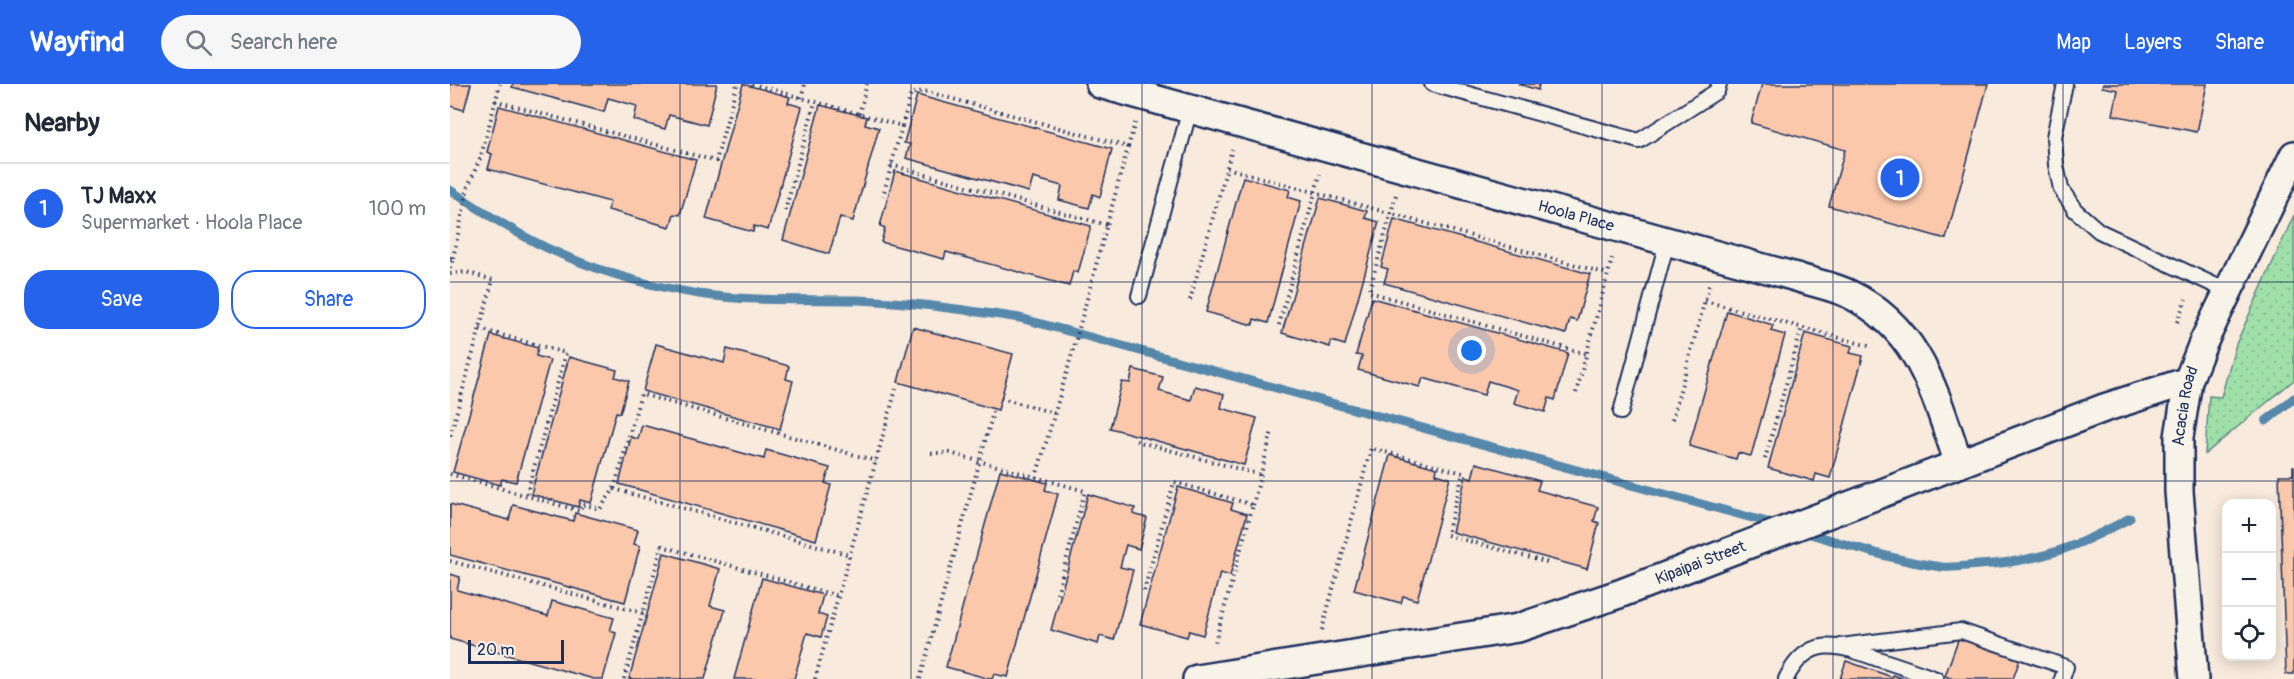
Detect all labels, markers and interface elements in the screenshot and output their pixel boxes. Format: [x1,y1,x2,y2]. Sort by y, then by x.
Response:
search box [161,15,581,69]
text: Wayfind [30,25,125,60]
icon: search [182,26,215,59]
text: Search here [230,28,337,56]
text: Map [2056,29,2091,56]
text: Layers [2124,29,2182,56]
text: Share [2215,29,2264,56]
text: Nearby [24,107,100,139]
pin: 1 [1880,156,1920,200]
text: TJ Maxx [81,182,157,210]
text: 1 [40,196,47,221]
text: 100 m [369,196,426,221]
street label: Hoola Place [1536,196,1617,236]
text: Supermarket · Hoola Place [81,210,302,235]
button: Save [24,270,219,329]
button: Share [231,270,426,329]
your location [1457,336,1486,365]
street label: Acacia Road [2169,363,2203,446]
map controls [2222,499,2276,661]
button: + [2222,499,2276,553]
street label: Kipaipai Street [1653,536,1749,589]
button: − [2222,553,2276,607]
button: locate [2222,607,2276,661]
scale bar [468,637,564,664]
text: 20 m [477,640,515,660]

